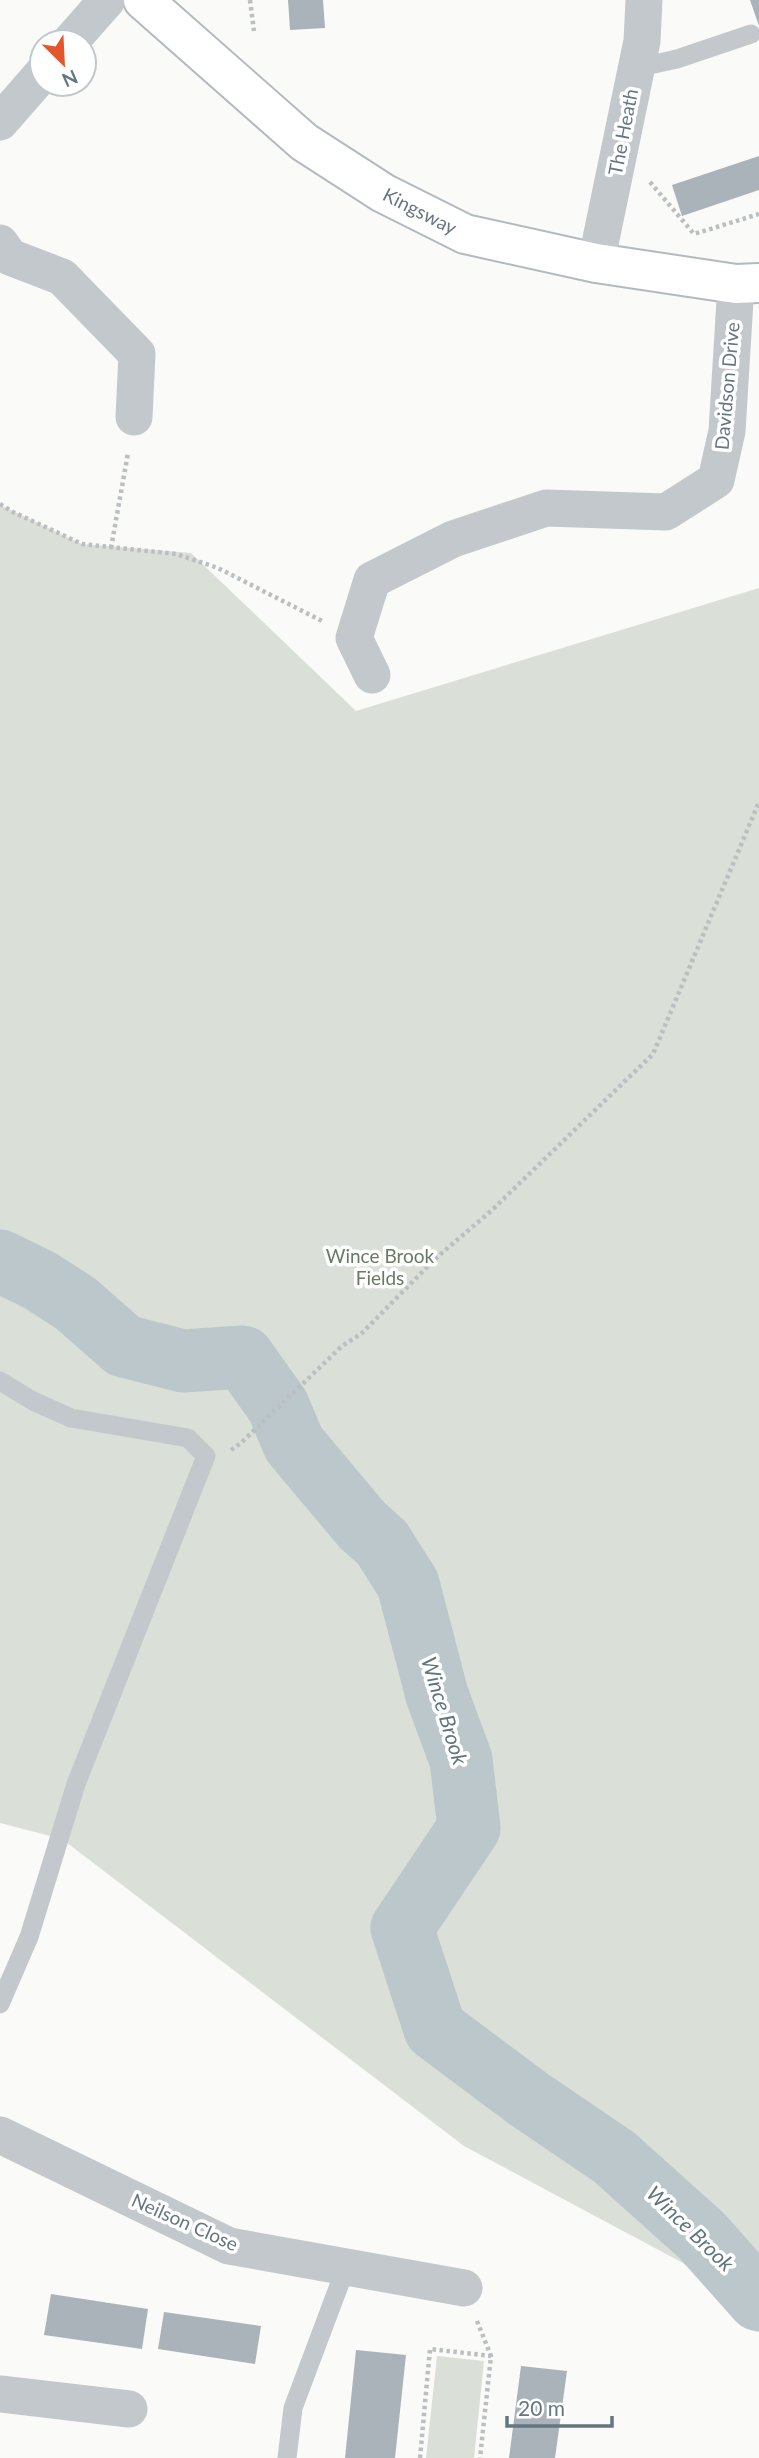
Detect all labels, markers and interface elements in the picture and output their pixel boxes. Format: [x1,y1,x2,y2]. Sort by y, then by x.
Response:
north arrow [28,28,98,98]
text: N [59,66,81,92]
street label: The Heath [603,87,642,177]
street label: Kingsway [380,182,461,239]
street label: Davidson Drive [709,321,744,451]
park label: Wince Brook Fields [326,1244,435,1289]
water label: Wince Brook [417,1654,474,1768]
water label: Wince Brook [642,2180,741,2276]
street label: Neilson Close [128,2188,242,2255]
scale bar [507,2384,612,2428]
text: 20 m [518,2395,565,2420]

